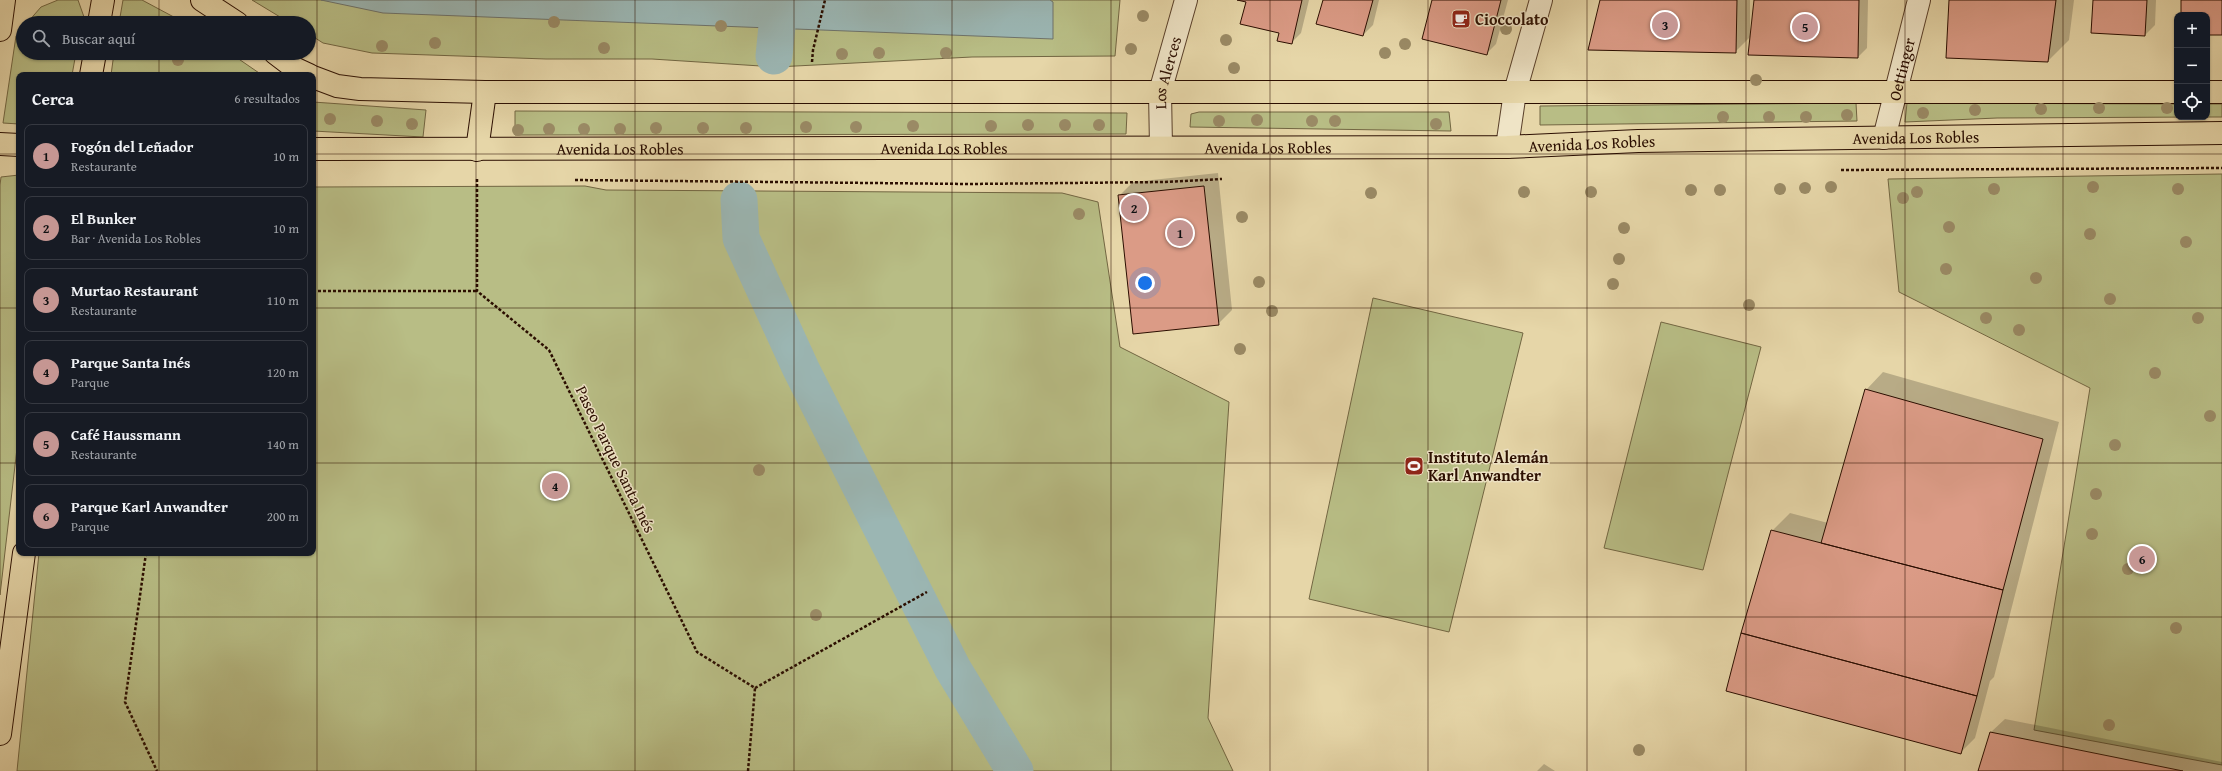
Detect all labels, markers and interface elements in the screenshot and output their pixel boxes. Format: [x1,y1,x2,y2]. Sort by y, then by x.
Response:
place label: Cioccolato [1475,7,1549,31]
cafe icon: Cioccolato [1450,8,1472,30]
pin: 3 [1652,10,1678,40]
pin: 5 [1792,12,1818,42]
map controls [2174,12,2210,120]
button: + [2174,12,2210,48]
search box [16,16,316,60]
icon: search [30,27,52,49]
text: Buscar aquí [62,28,135,49]
street label: Los Alerces [1148,33,1187,110]
street label: Oettinger [1882,35,1921,103]
button: − [2174,48,2210,84]
button: locate [2174,84,2210,120]
text: Cerca [32,86,74,111]
text: 6 resultados [234,89,300,108]
street label: Avenida Los Robles [1852,124,1980,150]
street label: Avenida Los Robles [1528,129,1656,158]
street label: Avenida Los Robles [1204,135,1332,160]
text: Fogón del Leñador [71,136,193,157]
street label: Avenida Los Robles [556,136,684,161]
street label: Avenida Los Robles [880,136,1008,160]
text: 1 [43,147,49,166]
text: 10 m [273,147,299,166]
text: Restaurante [71,157,137,176]
pin: 2 [1121,193,1147,223]
text: El Bunker [71,208,136,229]
pin: 1 [1167,218,1193,248]
text: 2 [43,219,49,238]
text: 10 m [273,219,299,238]
text: Bar · Avenida Los Robles [71,229,201,248]
your location [1135,273,1155,293]
text: Murtao Restaurant [71,280,198,301]
text: 3 [43,291,49,310]
text: 110 m [267,291,299,310]
text: Restaurante [71,301,137,320]
text: Parque Santa Inés [71,352,191,373]
text: 4 [43,363,49,382]
text: 120 m [267,363,299,382]
text: Parque [71,373,109,392]
street label: Paseo Parque Santa Inés [570,381,662,537]
text: Café Haussmann [71,424,181,445]
text: 5 [43,435,49,454]
text: 140 m [267,435,299,454]
text: Restaurante [71,445,137,464]
place label: Instituto Alemán Karl Anwandter [1428,445,1549,487]
sports icon: Instituto Alemán Karl Anwandter [1403,455,1425,477]
pin: 4 [542,471,568,501]
text: Parque Karl Anwandter [71,496,228,517]
text: 6 [43,507,49,526]
text: 200 m [267,507,299,526]
text: Parque [71,517,109,536]
pin: 6 [2129,544,2155,574]

